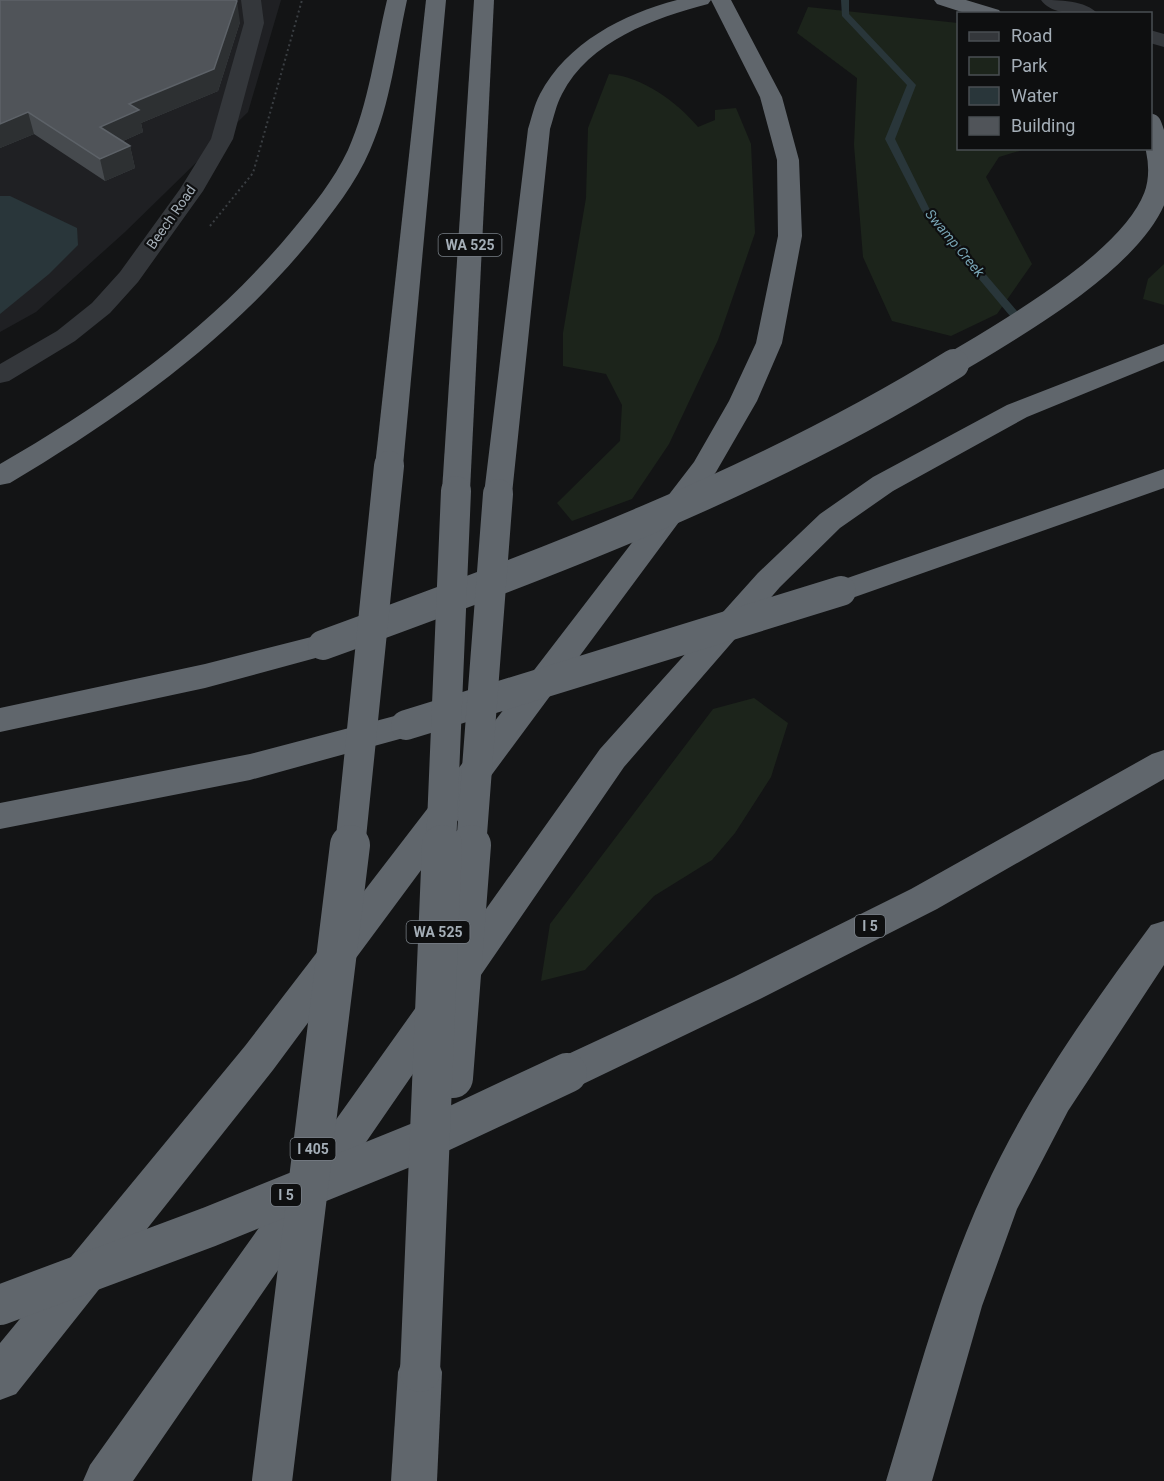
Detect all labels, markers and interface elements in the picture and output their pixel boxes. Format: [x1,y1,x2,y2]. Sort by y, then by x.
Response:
legend [957,12,1152,150]
text: Road [1011,25,1052,46]
text: Park [1011,55,1048,76]
text: Water [1011,85,1058,106]
text: Building [1011,115,1075,136]
street label: Beech Road [143,182,199,252]
water label: Swamp Creek [922,206,989,281]
road number: WA 525 [438,234,502,256]
road number: I 5 [855,915,885,937]
road number: WA 525 [406,921,470,943]
road number: I 405 [290,1138,336,1160]
road number: I 5 [271,1184,301,1206]

